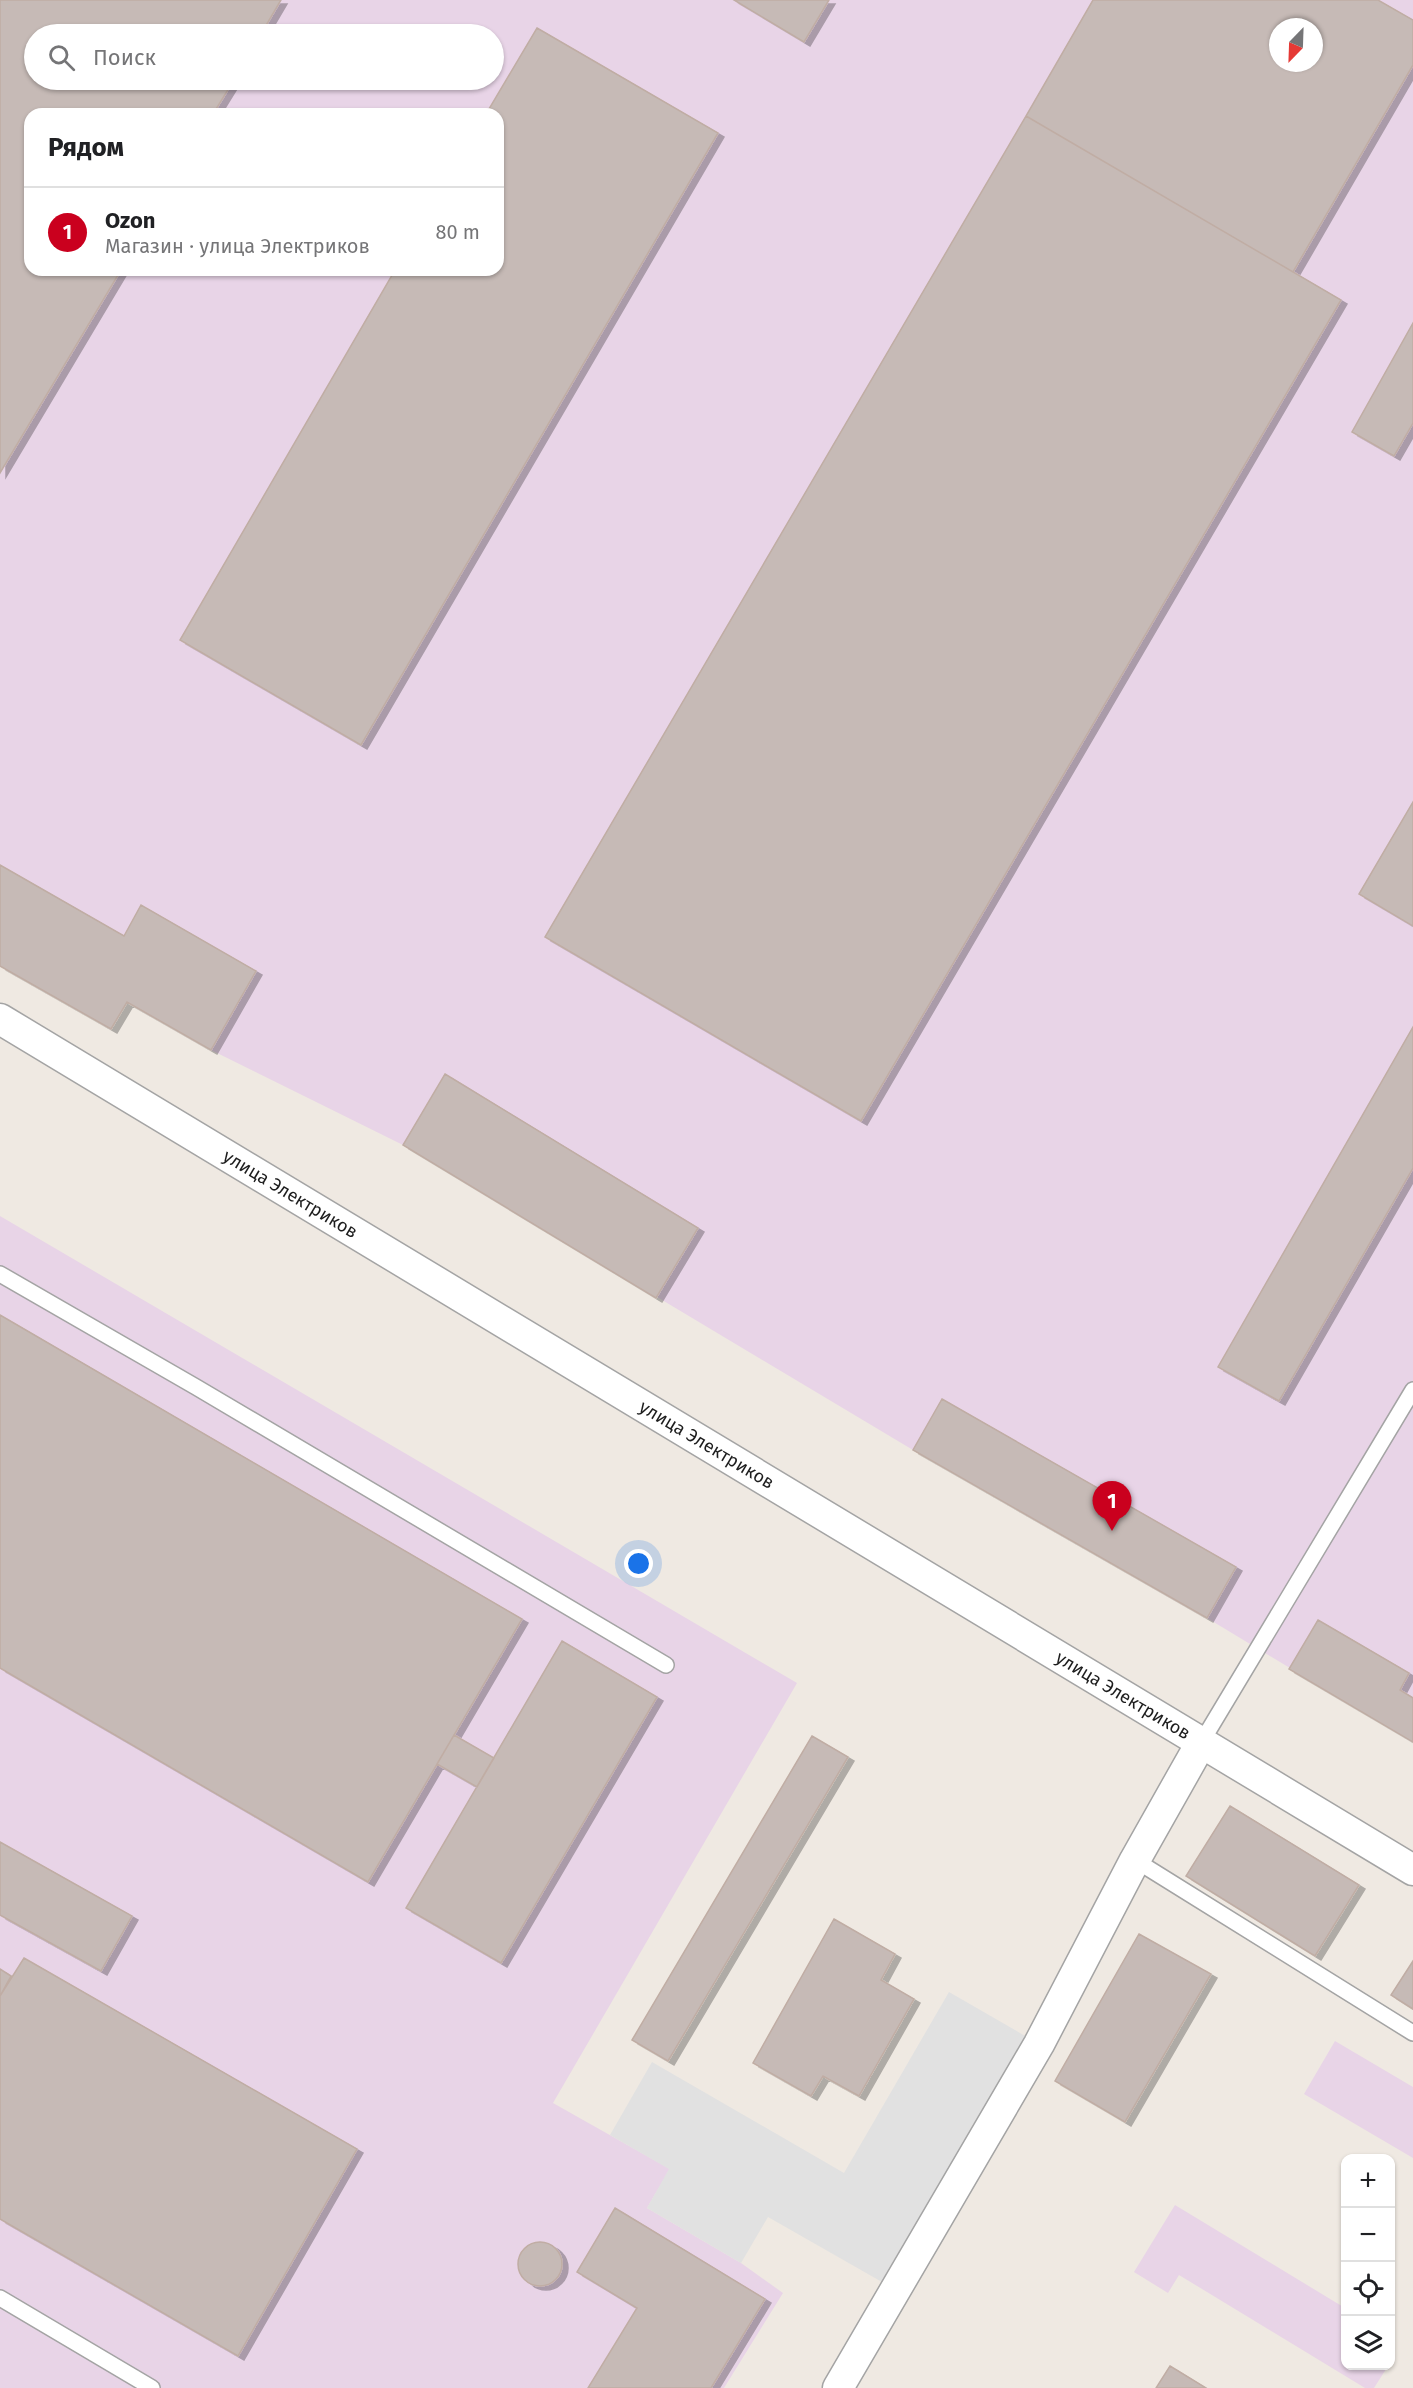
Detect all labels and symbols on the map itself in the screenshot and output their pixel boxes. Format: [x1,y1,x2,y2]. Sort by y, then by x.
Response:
north arrow [1269,18,1323,72]
street label: улица Электриков [219,1145,362,1243]
street label: улица Электриков [635,1396,778,1494]
pin: 1 [1092,1482,1132,1531]
your location [624,1549,653,1578]
street label: улица Электриков [1052,1646,1194,1744]

